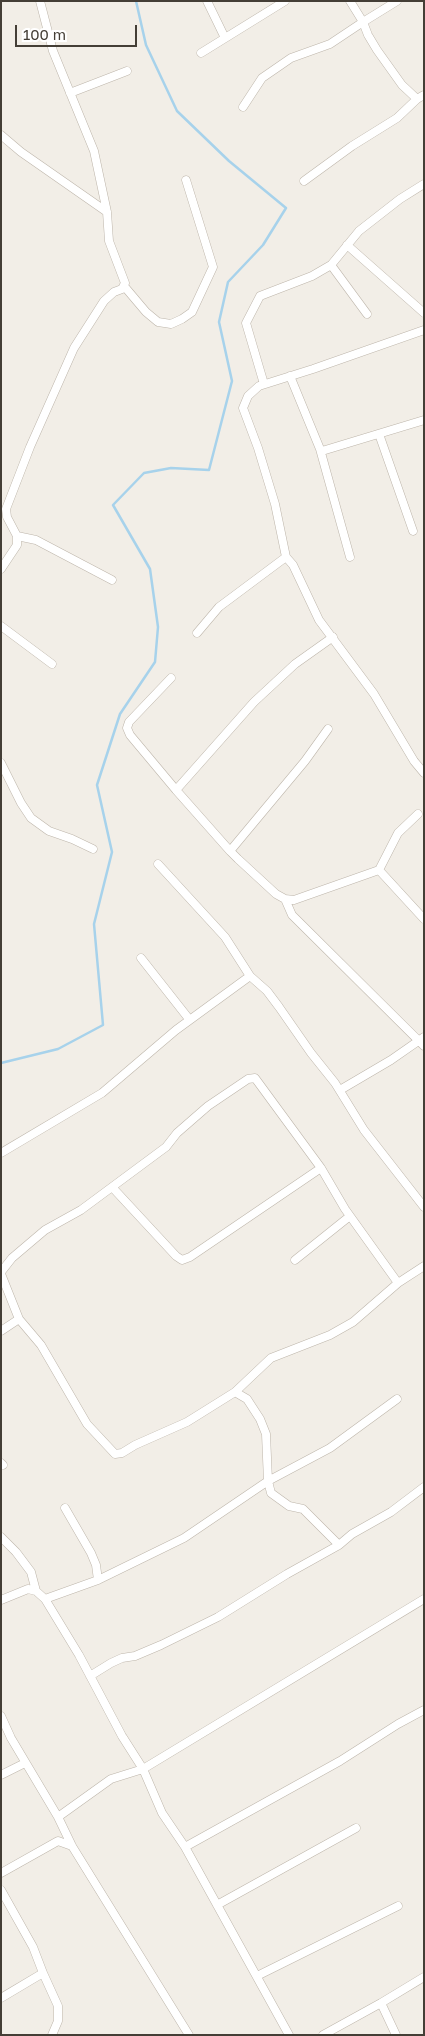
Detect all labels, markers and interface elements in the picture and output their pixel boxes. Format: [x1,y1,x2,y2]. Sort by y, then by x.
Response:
scale bar [18,15,140,47]
text: 100 m [23,25,66,43]

